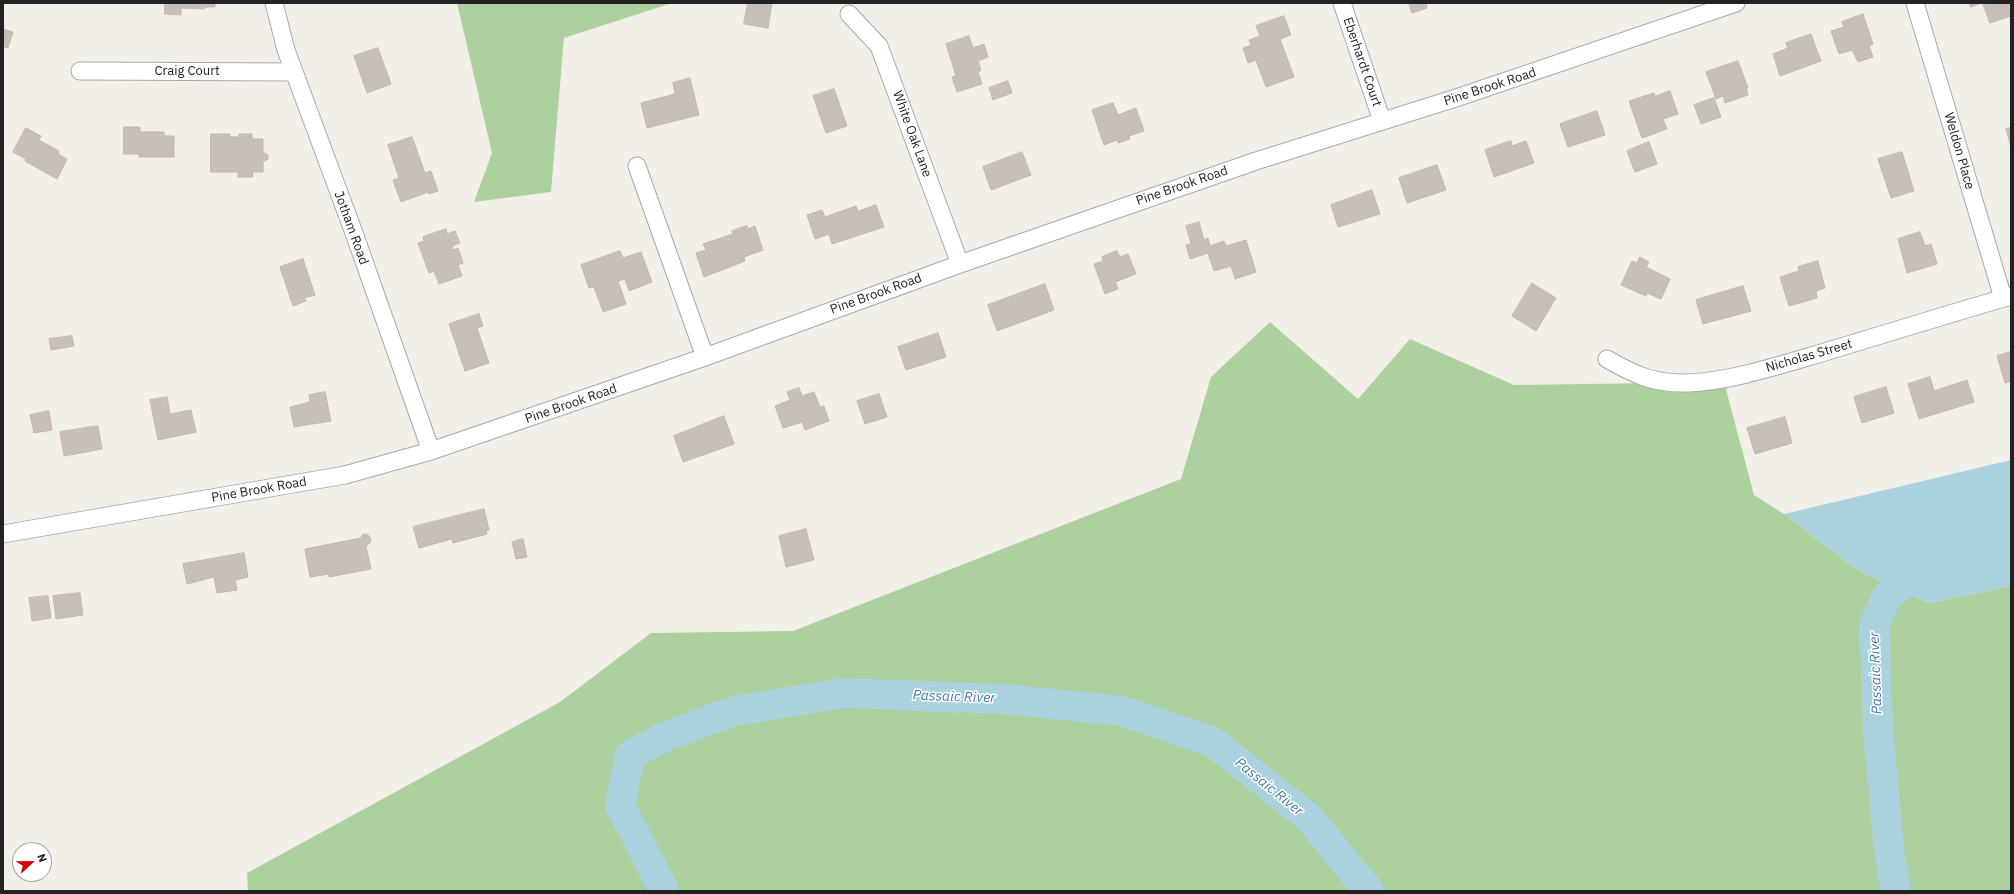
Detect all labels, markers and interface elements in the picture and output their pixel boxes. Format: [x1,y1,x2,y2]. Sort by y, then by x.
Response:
street label: Eberhardt Court [1339,15,1385,109]
street label: Craig Court [154,63,220,79]
street label: Pine Brook Road [1442,65,1538,109]
street label: White Oak Lane [889,89,935,179]
street label: Weldon Place [1941,111,1977,191]
street label: Pine Brook Road [1134,163,1230,209]
street label: Jotham Road [330,189,372,267]
street label: Pine Brook Road [828,270,924,318]
street label: Nicholas Street [1764,336,1854,376]
street label: Pine Brook Road [523,381,619,427]
street label: Pine Brook Road [210,474,308,506]
water label: Passaic River [1866,631,1886,715]
water label: Passaic River [912,687,996,707]
water label: Passaic River [1232,754,1306,820]
north arrow [12,842,52,882]
text: N [34,852,50,864]

